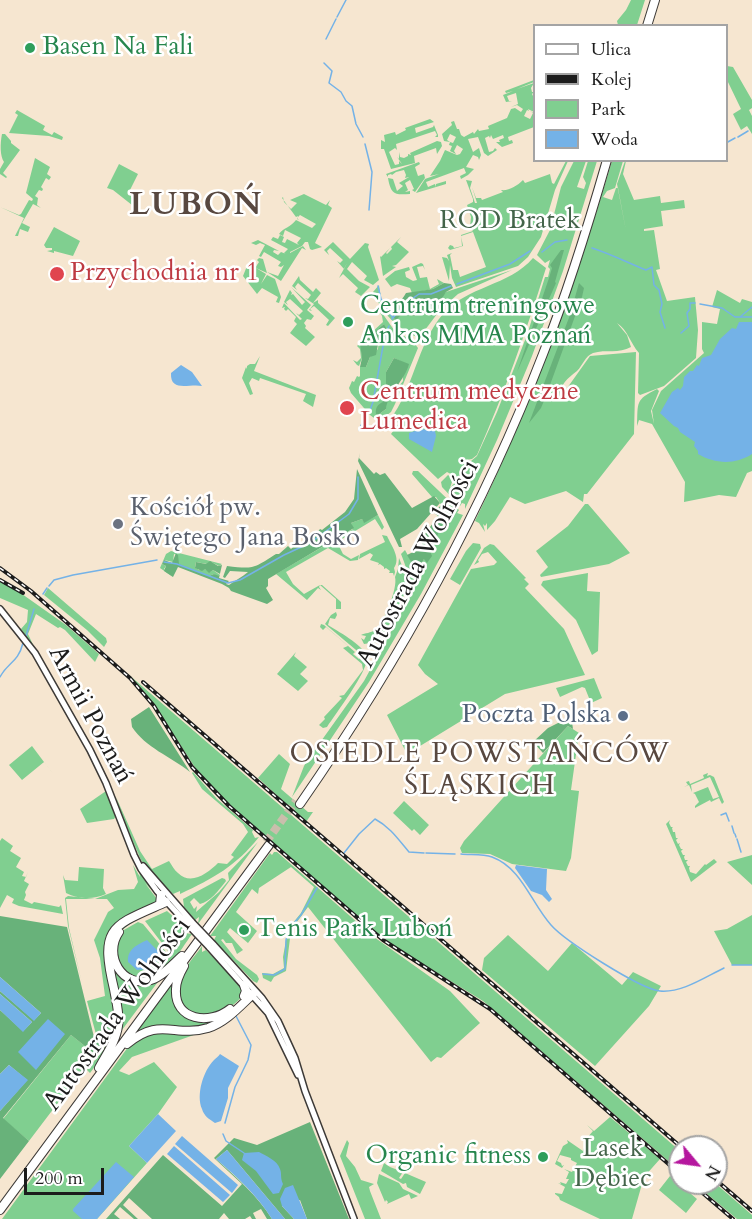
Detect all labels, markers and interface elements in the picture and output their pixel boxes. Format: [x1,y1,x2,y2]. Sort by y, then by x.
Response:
legend [533,24,728,162]
place label: Basen Na Fali [42,32,194,64]
text: Ulica [591,37,631,62]
marker: Basen Na Fali [23,41,37,55]
text: Kolej [591,67,632,92]
text: Park [591,97,626,122]
text: Woda [591,127,638,152]
district label: LUBOŃ [129,188,263,226]
park label: ROD Bratek [440,206,580,238]
place label: Przychodnia nr 1 [70,258,259,290]
marker: Przychodnia nr 1 [48,265,66,283]
place label: Centrum treningowe Ankos MMA Poznań [360,291,595,352]
marker: Centrum treningowe Ankos MMA Poznań [341,315,355,329]
place label: Centrum medyczne Lumedica [360,377,579,438]
marker: Centrum medyczne Lumedica [338,399,356,417]
street label: Autostrada Wolności [351,455,487,673]
place label: Kościół pw. Świętego Jana Bosko [130,493,360,554]
marker: Kościół pw. Świętego Jana Bosko [111,517,125,531]
street label: Armii Poznań [40,641,140,791]
place label: Poczta Polska [462,700,611,732]
marker: Poczta Polska [616,709,630,723]
district label: OSIEDLE POWSTAŃCÓW ŚLĄSKICH [290,739,670,805]
street label: Autostrada Wolności [38,912,198,1118]
place label: Tenis Park Luboń [256,914,454,946]
marker: Tenis Park Luboń [237,923,251,937]
park label: Lasek Dębiec [574,1134,652,1196]
north arrow [668,1135,728,1195]
place label: Organic fitness [365,1141,531,1173]
marker: Organic fitness [536,1150,550,1164]
scale bar [27,1156,106,1194]
text: N [699,1161,725,1184]
text: 200 m [35,1166,83,1191]

